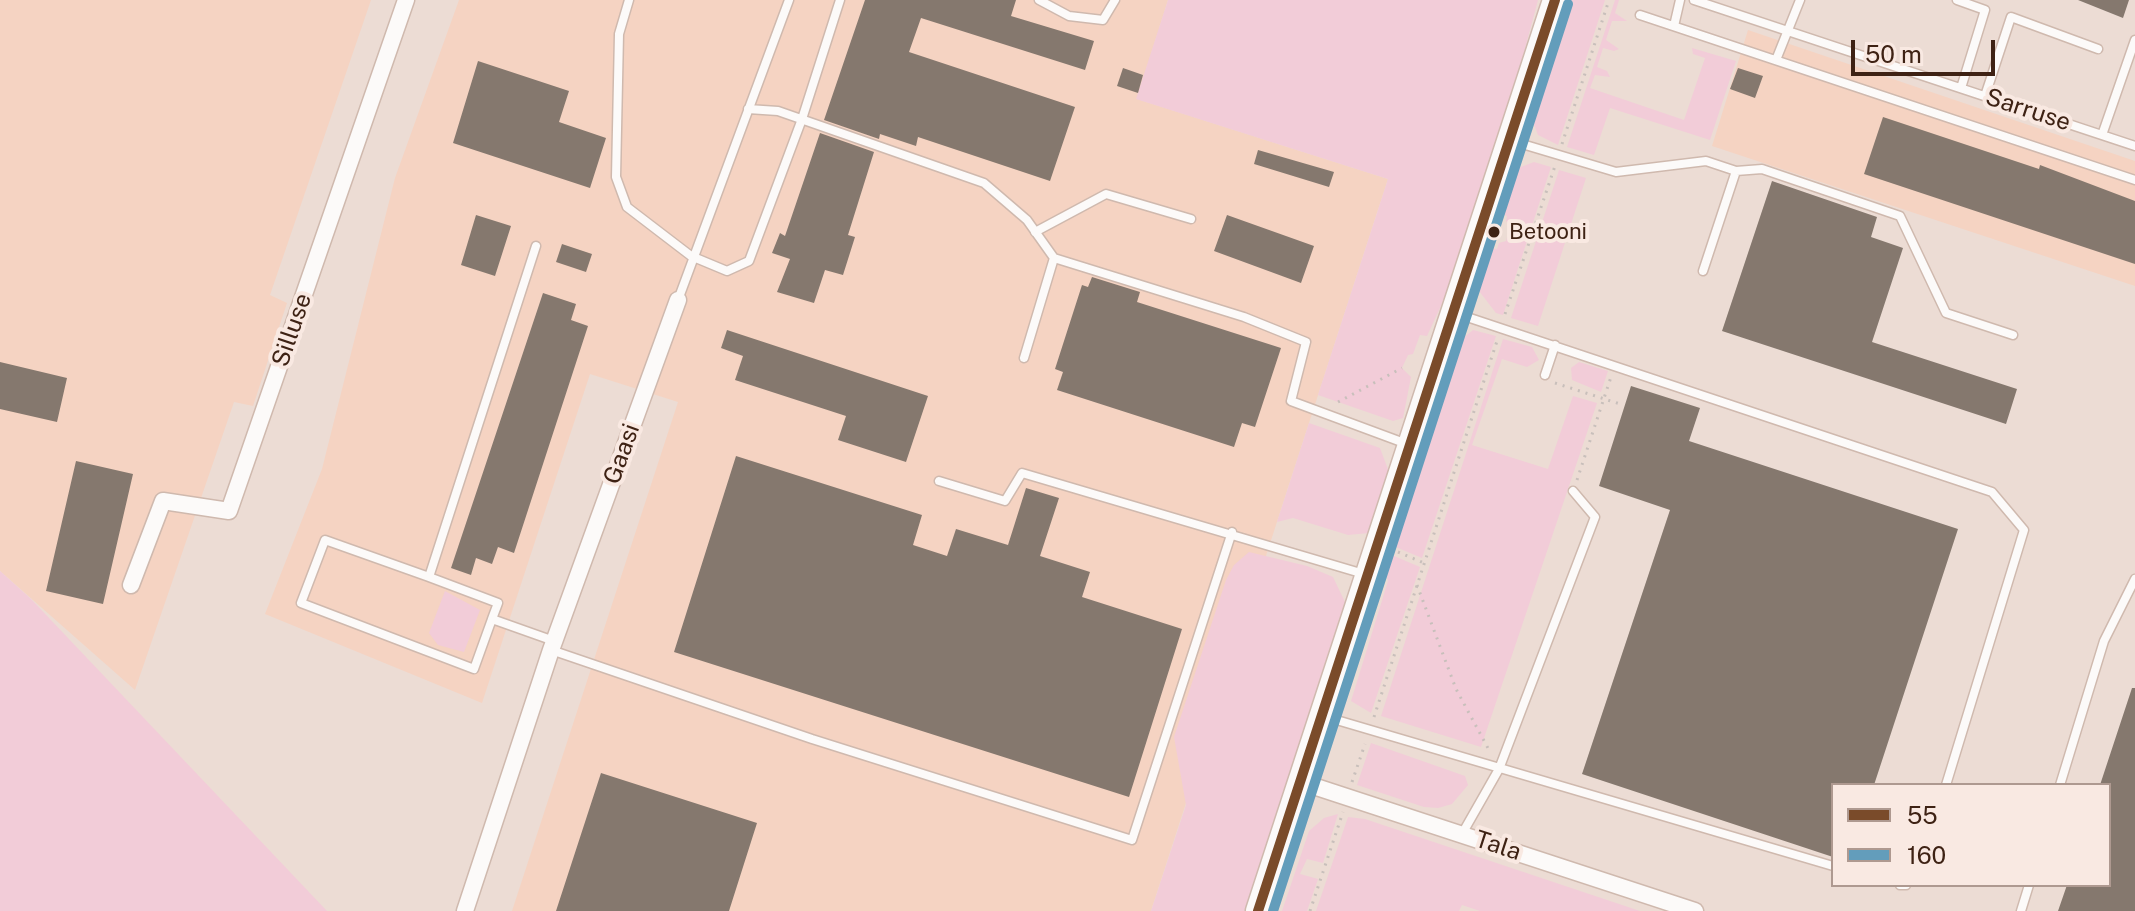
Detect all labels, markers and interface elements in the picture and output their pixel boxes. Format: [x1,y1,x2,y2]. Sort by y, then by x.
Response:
scale bar [1855,24,1999,74]
text: 50 m [1865,40,1922,68]
street label: Sarruse [1982,83,2074,137]
place label: Betooni [1509,219,1587,245]
marker: Betooni [1486,224,1502,240]
street label: Silluse [266,290,318,370]
street label: Gaasi [598,420,646,488]
legend [1831,783,2111,887]
text: 55 [1907,801,1938,829]
street label: Tala [1471,825,1525,867]
text: 160 [1907,841,1946,869]

